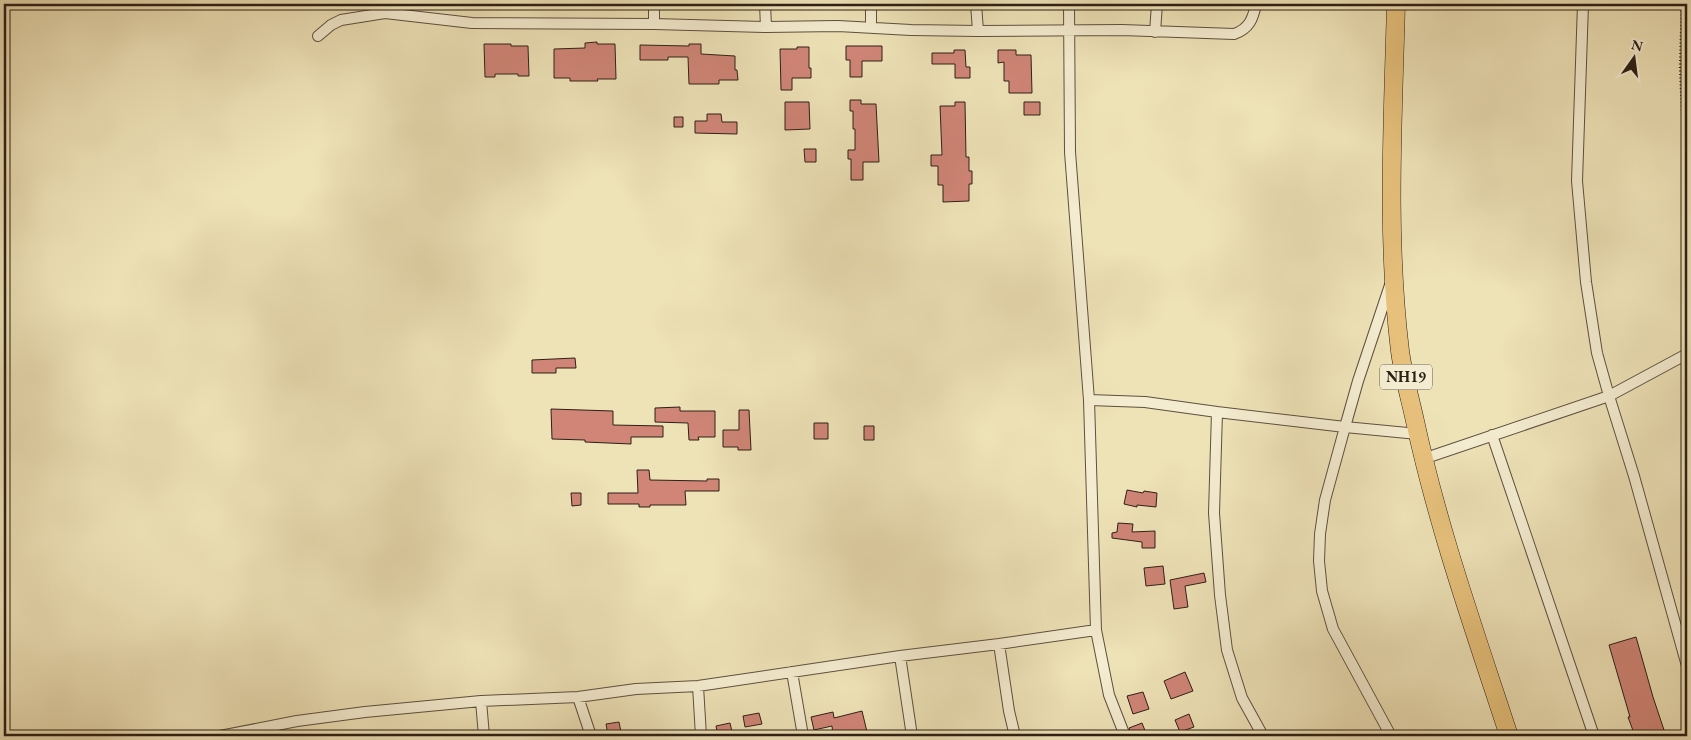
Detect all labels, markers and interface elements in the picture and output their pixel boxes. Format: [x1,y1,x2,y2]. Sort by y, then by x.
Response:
north arrow [1608,32,1658,82]
text: N [1629,35,1645,56]
road number: NH19 [1380,364,1432,390]

